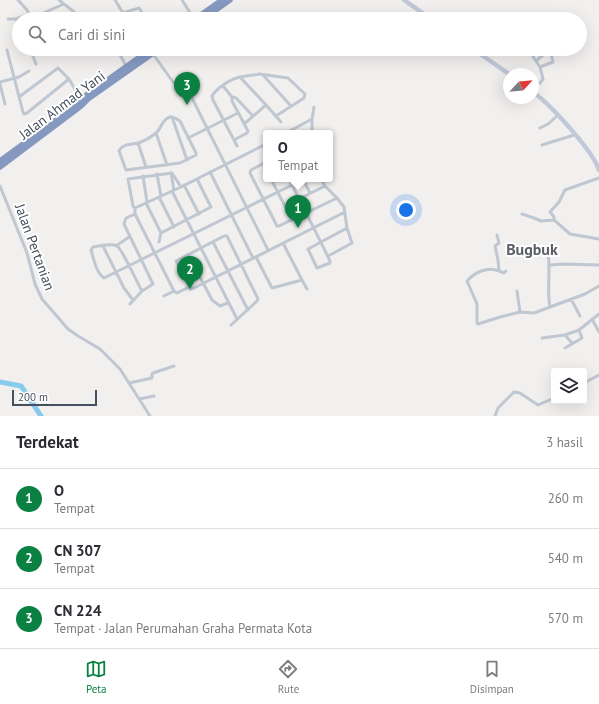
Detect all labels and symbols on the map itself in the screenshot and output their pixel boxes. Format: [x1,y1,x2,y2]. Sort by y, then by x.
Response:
street label: Jalan Ahmad Yani [15,67,109,144]
north arrow [503,68,539,104]
pin: 3 [174,72,200,105]
pin: 1 [285,195,311,228]
street label: Jalan Pertanian [11,200,59,293]
your location [396,200,416,220]
district label: Bugbuk [506,239,558,259]
pin: 2 [177,256,203,289]
scale bar [12,388,97,407]

